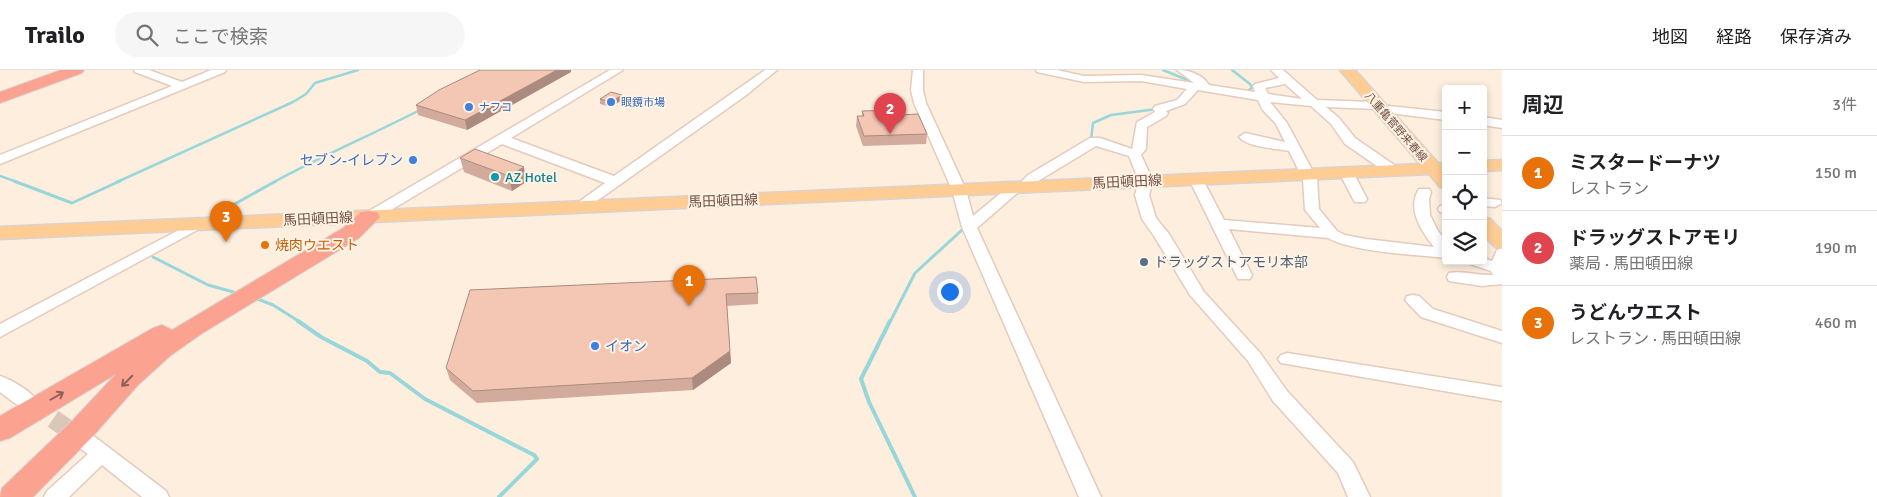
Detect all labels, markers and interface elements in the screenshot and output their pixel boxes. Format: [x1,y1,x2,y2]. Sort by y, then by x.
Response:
search box [115,12,465,57]
text: Trailo [25,20,85,50]
icon: search [133,21,161,49]
text: ここで検索 [173,25,268,49]
text: 地図 [1652,26,1688,48]
text: 経路 [1716,26,1752,48]
text: 保存済み [1780,26,1852,48]
map controls [1442,85,1487,265]
button: + [1442,85,1487,130]
street label: 八重亀菅野来春線 [1362,90,1430,164]
text: 周辺 [1522,92,1564,118]
pin: 2 [874,93,906,134]
text: 3件 [1832,95,1857,115]
marker: 眼鏡市場 [605,96,617,108]
place label: 眼鏡市場 [621,96,665,109]
marker: ナフコ [463,101,475,113]
place label: ナフコ [479,101,512,114]
button: − [1442,130,1487,175]
text: ミスタードーナツ [1569,151,1721,175]
place label: セブン-イレブン [300,152,403,169]
marker: セブン-イレブン [407,154,419,166]
text: 1 [1534,163,1542,183]
text: 150 m [1815,163,1857,183]
place label: AZ Hotel [505,169,557,186]
marker: AZ Hotel [489,171,501,183]
street label: 馬田頓田線 [1092,172,1162,192]
button: locate [1442,175,1487,220]
text: レストラン [1569,179,1649,199]
street label: 馬田頓田線 [688,191,758,211]
pin: 3 [210,201,242,242]
street label: 馬田頓田線 [283,209,353,229]
button: layers [1442,220,1487,265]
text: ドラッグストアモリ [1569,226,1740,250]
place label: 焼肉ウエスト [275,237,359,254]
text: 2 [1534,238,1542,258]
text: 190 m [1815,238,1857,258]
marker: 焼肉ウエスト [259,239,271,251]
place label: ドラッグストアモリ本部 [1154,254,1308,271]
text: 薬局 · 馬田頓田線 [1569,254,1693,274]
marker: ドラッグストアモリ本部 [1138,256,1150,268]
pin: 1 [673,265,705,306]
your location [937,279,963,305]
text: うどんウエスト [1569,301,1702,325]
text: 3 [1534,313,1542,333]
text: 460 m [1815,313,1857,333]
text: レストラン · 馬田頓田線 [1569,329,1741,349]
place label: イオン [605,338,647,355]
marker: イオン [589,340,601,352]
one-way arrow [121,374,133,387]
one-way arrow [50,391,64,401]

